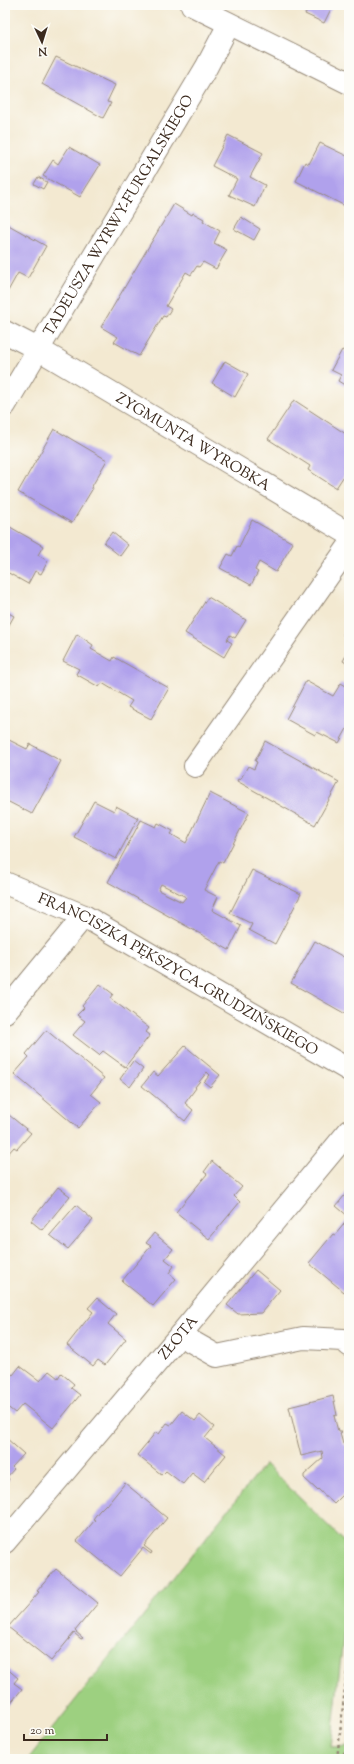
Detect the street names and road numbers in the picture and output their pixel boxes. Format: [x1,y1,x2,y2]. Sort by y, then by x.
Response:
street label: TADEUSZA WYRWY-FURGALSKIEGO [39,91,200,341]
street label: ZYGMUNTA WYROBKA [111,389,274,497]
street label: FRANCISZKA PĘKSZYCA-GRUDZIŃSKIEGO [34,889,322,1062]
street label: ZŁOTA [154,1312,204,1365]

